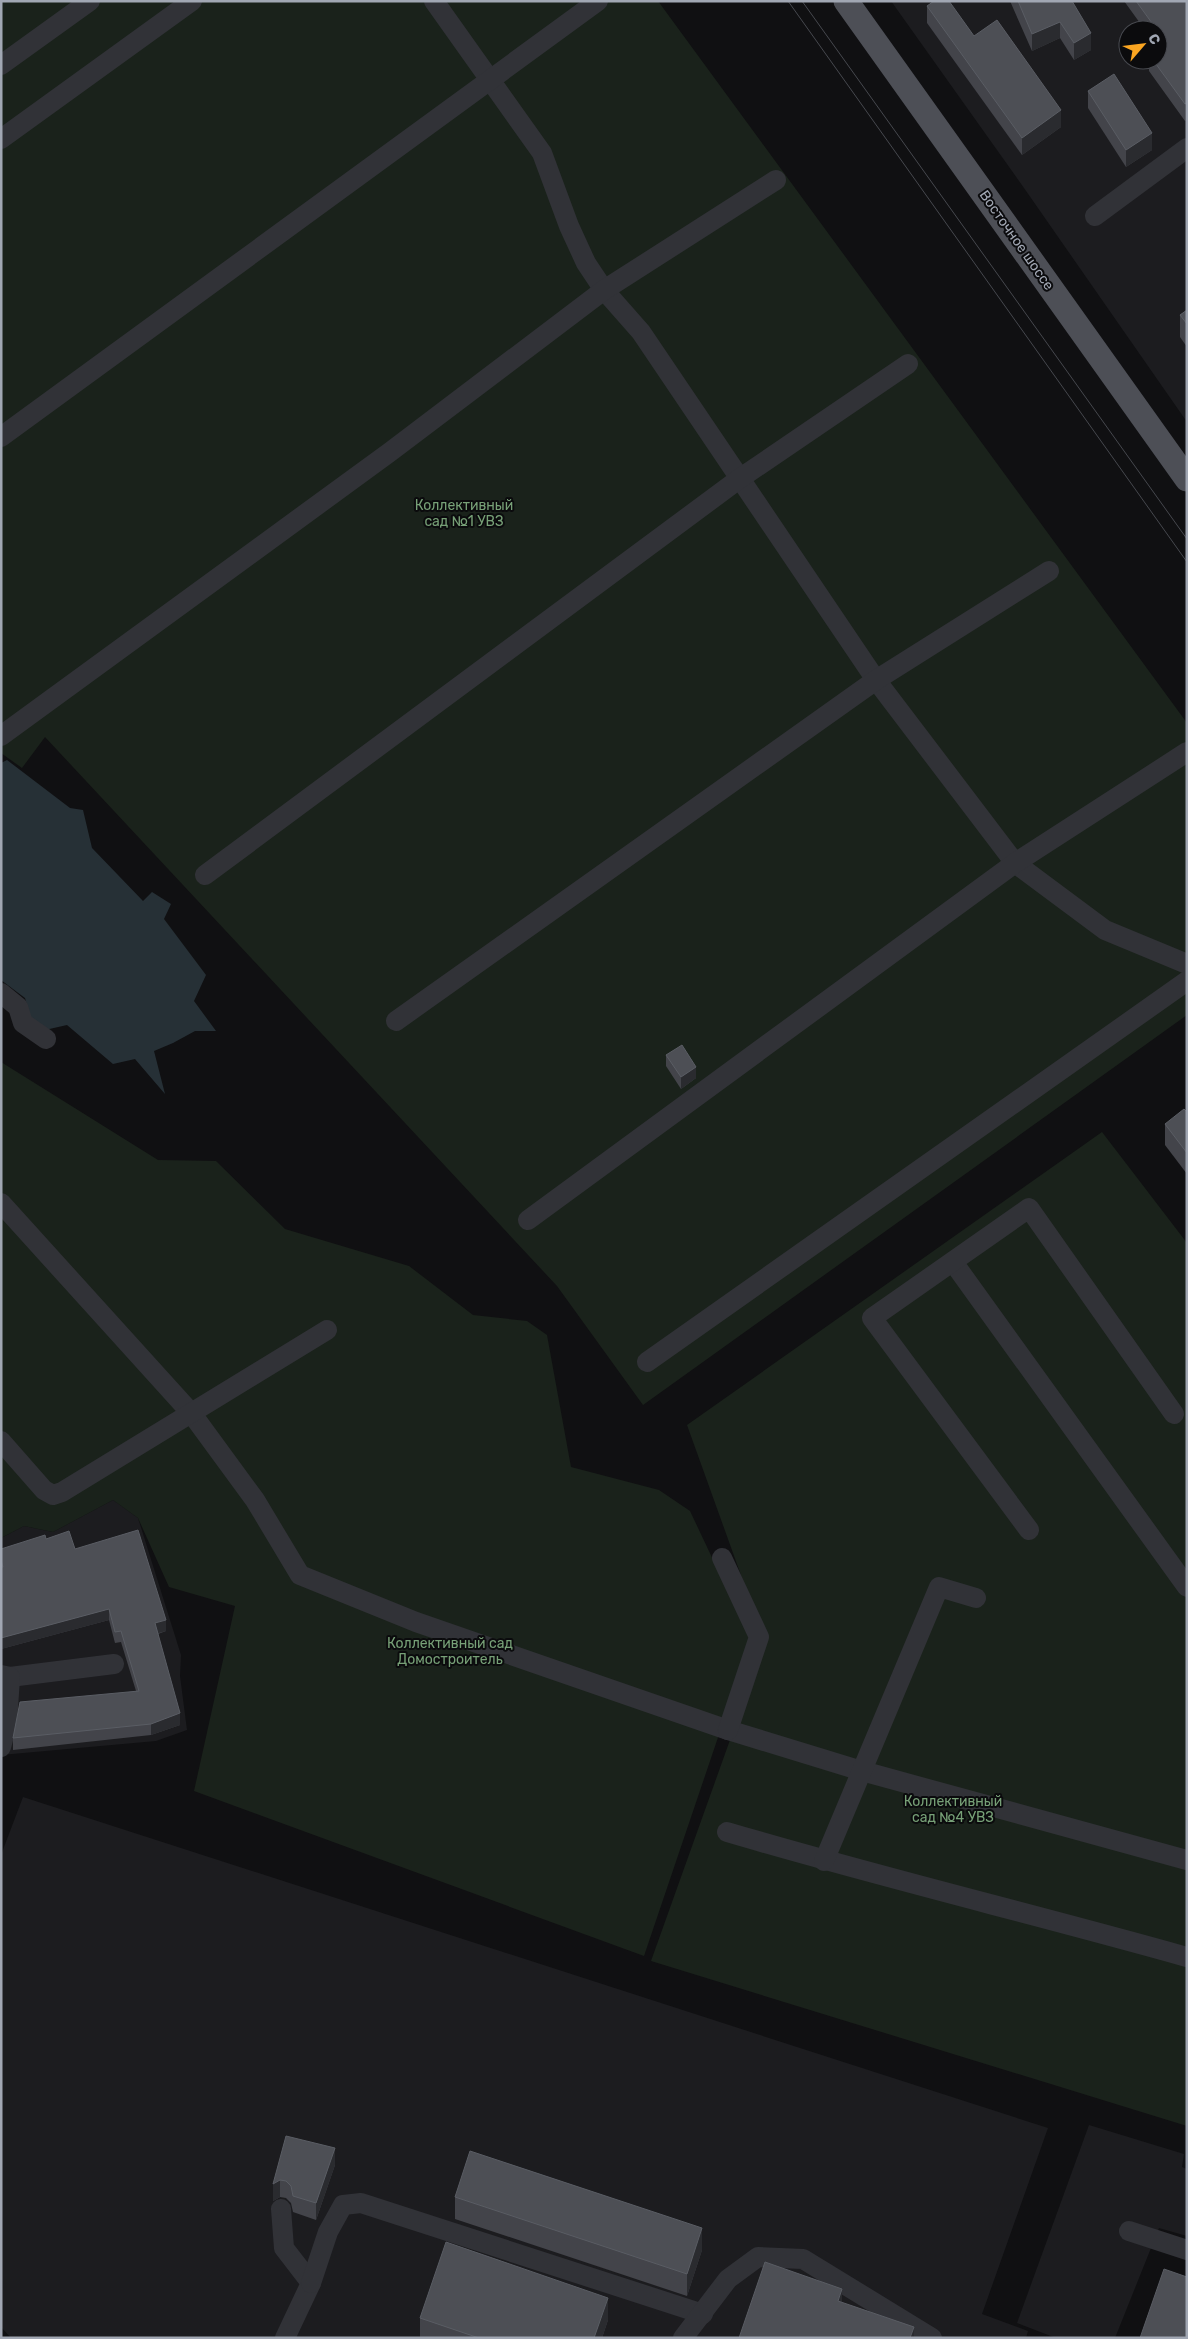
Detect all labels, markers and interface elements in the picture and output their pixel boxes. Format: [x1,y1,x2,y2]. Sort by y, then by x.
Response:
north arrow [1118,20,1168,70]
text: С [1144,31,1164,48]
street label: Восточное шоссе [976,187,1058,294]
park label: Коллективный сад №1 УВЗ [415,497,513,530]
park label: Коллективный сад Домостроитель [387,1635,513,1668]
park label: Коллективный сад №4 УВЗ [904,1793,1002,1826]

